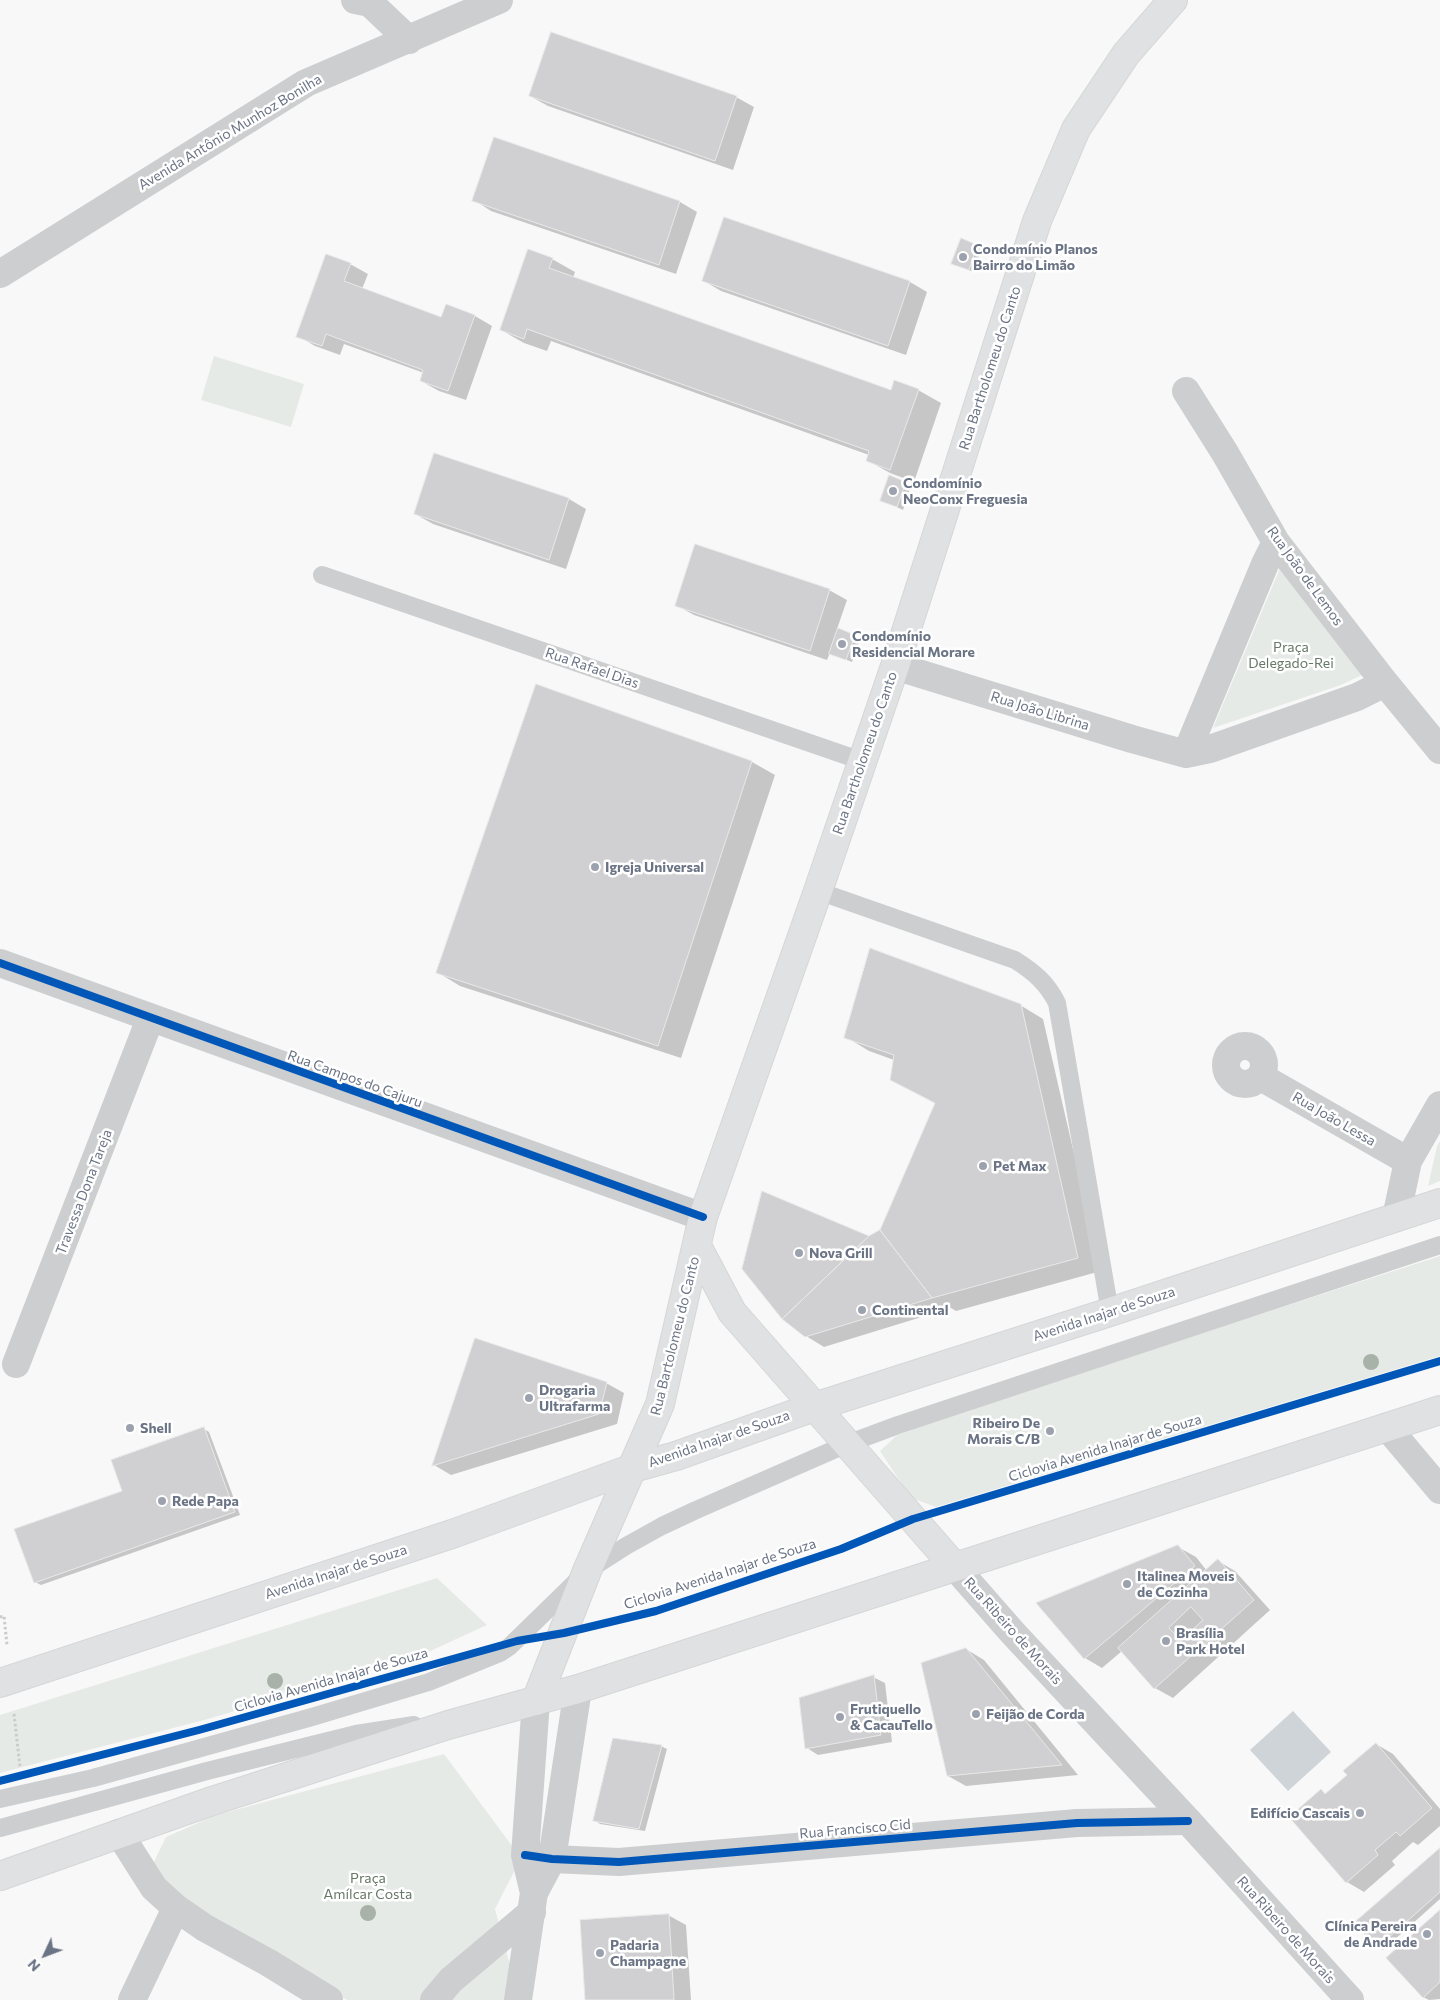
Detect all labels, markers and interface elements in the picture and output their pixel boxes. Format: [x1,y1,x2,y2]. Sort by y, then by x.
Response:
street label: Avenida Antônio Munhoz Bonilha [135,71,325,193]
place label: Condomínio Planos Bairro do Limão [973,241,1098,274]
marker: Condomínio Planos Bairro do Limão [957,251,969,263]
street label: Rua Bartholomeu do Canto [956,284,1024,452]
place label: Condomínio NeoConx Freguesia [903,475,1028,508]
marker: Condomínio NeoConx Freguesia [887,485,899,497]
street label: Rua João de Lemos [1263,523,1347,629]
place label: Condomínio Residencial Morare [852,628,975,660]
marker: Condomínio Residencial Morare [836,638,848,650]
park label: Praça Delegado-Rei [1248,639,1334,672]
street label: Rua Rafael Dias [543,644,641,692]
street label: Rua Bartholomeu do Canto [829,669,901,837]
street label: Rua João Librina [989,688,1091,734]
place label: Igreja Universal [605,859,704,875]
marker: Igreja Universal [589,861,601,873]
street label: Rua Campos do Cajuru [285,1047,425,1111]
street label: Rua João Lessa [1289,1088,1379,1150]
street label: Travessa Dona Tareja [52,1127,116,1257]
place label: Pet Max [993,1158,1046,1174]
marker: Pet Max [977,1160,989,1172]
place label: Nova Grill [809,1245,873,1261]
marker: Nova Grill [793,1247,805,1259]
street label: Rua Bartolomeu do Canto [647,1255,703,1417]
street label: Avenida Inajar de Souza [1031,1283,1177,1345]
place label: Continental [872,1302,949,1318]
marker: Continental [856,1304,868,1316]
place label: Drogaria Ultrafarma [539,1382,610,1414]
marker: Drogaria Ultrafarma [523,1392,535,1404]
street label: Avenida Inajar de Souza [646,1407,792,1471]
street label: Ciclovia Avenida Inajar de Souza [1006,1411,1204,1485]
place label: Ribeiro De Morais C/B [967,1415,1040,1448]
place label: Shell [140,1420,172,1436]
marker: Shell [124,1422,136,1434]
marker: Ribeiro De Morais C/B [1044,1425,1056,1437]
place label: Rede Papa [172,1493,239,1509]
marker: Rede Papa [156,1495,168,1507]
street label: Ciclovia Avenida Inajar de Souza [622,1535,818,1613]
street label: Avenida Inajar de Souza [263,1541,409,1603]
place label: Italinea Moveis de Cozinha [1137,1568,1235,1600]
street label: Rua Ribeiro de Morais [960,1574,1066,1688]
marker: Italinea Moveis de Cozinha [1121,1578,1133,1590]
place label: Brasília Park Hotel [1176,1625,1245,1658]
marker: Brasília Park Hotel [1160,1635,1172,1647]
street label: Ciclovia Avenida Inajar de Souza [232,1644,430,1716]
place label: Frutiquello & CacauTello [850,1701,933,1734]
place label: Feijão de Corda [986,1706,1085,1722]
marker: Feijão de Corda [970,1708,982,1720]
marker: Frutiquello & CacauTello [834,1711,846,1723]
place label: Edifício Cascais [1250,1805,1350,1821]
marker: Edifício Cascais [1354,1807,1366,1819]
street label: Rua Francisco Cid [799,1816,911,1842]
park label: Praça Amílcar Costa [324,1870,412,1902]
street label: Rua Ribeiro de Morais [1233,1873,1339,1987]
place label: Clínica Pereira de Andrade [1325,1918,1417,1950]
marker: Clínica Pereira de Andrade [1421,1928,1433,1940]
north arrow [20,1930,70,1980]
place label: Padaria Champagne [610,1937,686,1970]
marker: Padaria Champagne [594,1947,606,1959]
text: N [24,1956,43,1975]

